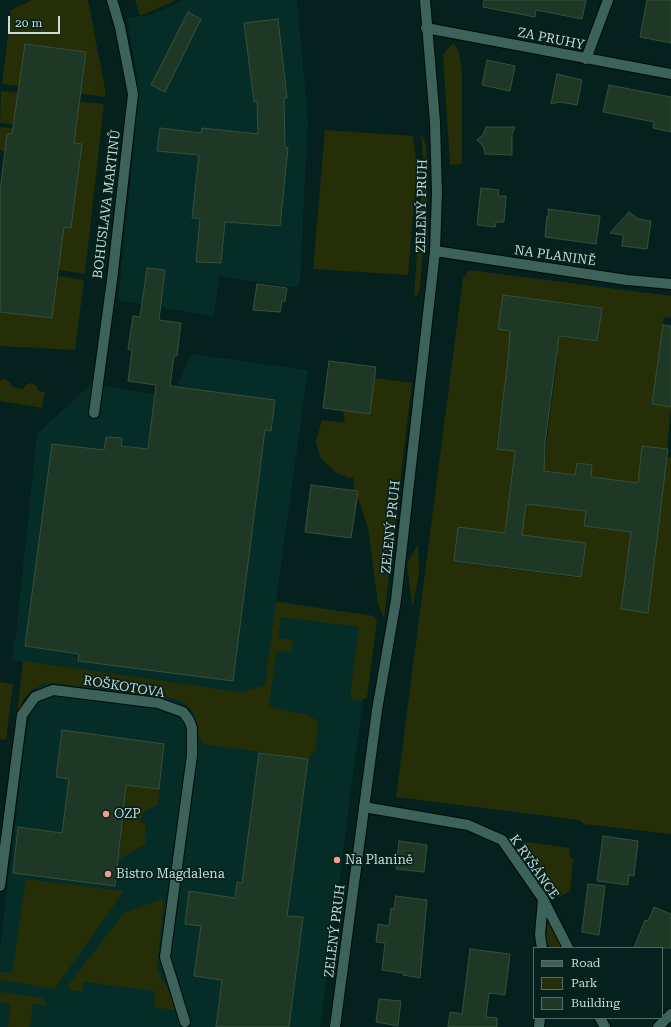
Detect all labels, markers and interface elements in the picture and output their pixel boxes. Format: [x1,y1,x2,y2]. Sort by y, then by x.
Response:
scale bar [10,8,62,34]
text: 20 m [15,16,42,30]
street label: ZA PRUHY [516,25,586,53]
street label: BOHUSLAVA MARTINŮ [90,129,124,279]
street label: ZELENÝ PRUH [413,159,431,253]
street label: NA PLANINĚ [513,243,597,269]
street label: ZELENÝ PRUH [378,480,404,574]
street label: ROŠKOTOVA [82,673,166,701]
place label: OZP [114,806,141,822]
marker: OZP [101,809,111,819]
street label: K RYŠÁNCE [506,832,562,902]
place label: Na Planině [345,852,413,868]
marker: Na Planině [332,855,342,865]
place label: Bistro Magdalena [116,866,225,882]
marker: Bistro Magdalena [103,869,113,879]
street label: ZELENÝ PRUH [322,884,348,978]
legend [533,947,663,1019]
text: Road [571,956,600,970]
text: Park [571,976,597,990]
text: Building [571,996,620,1010]

